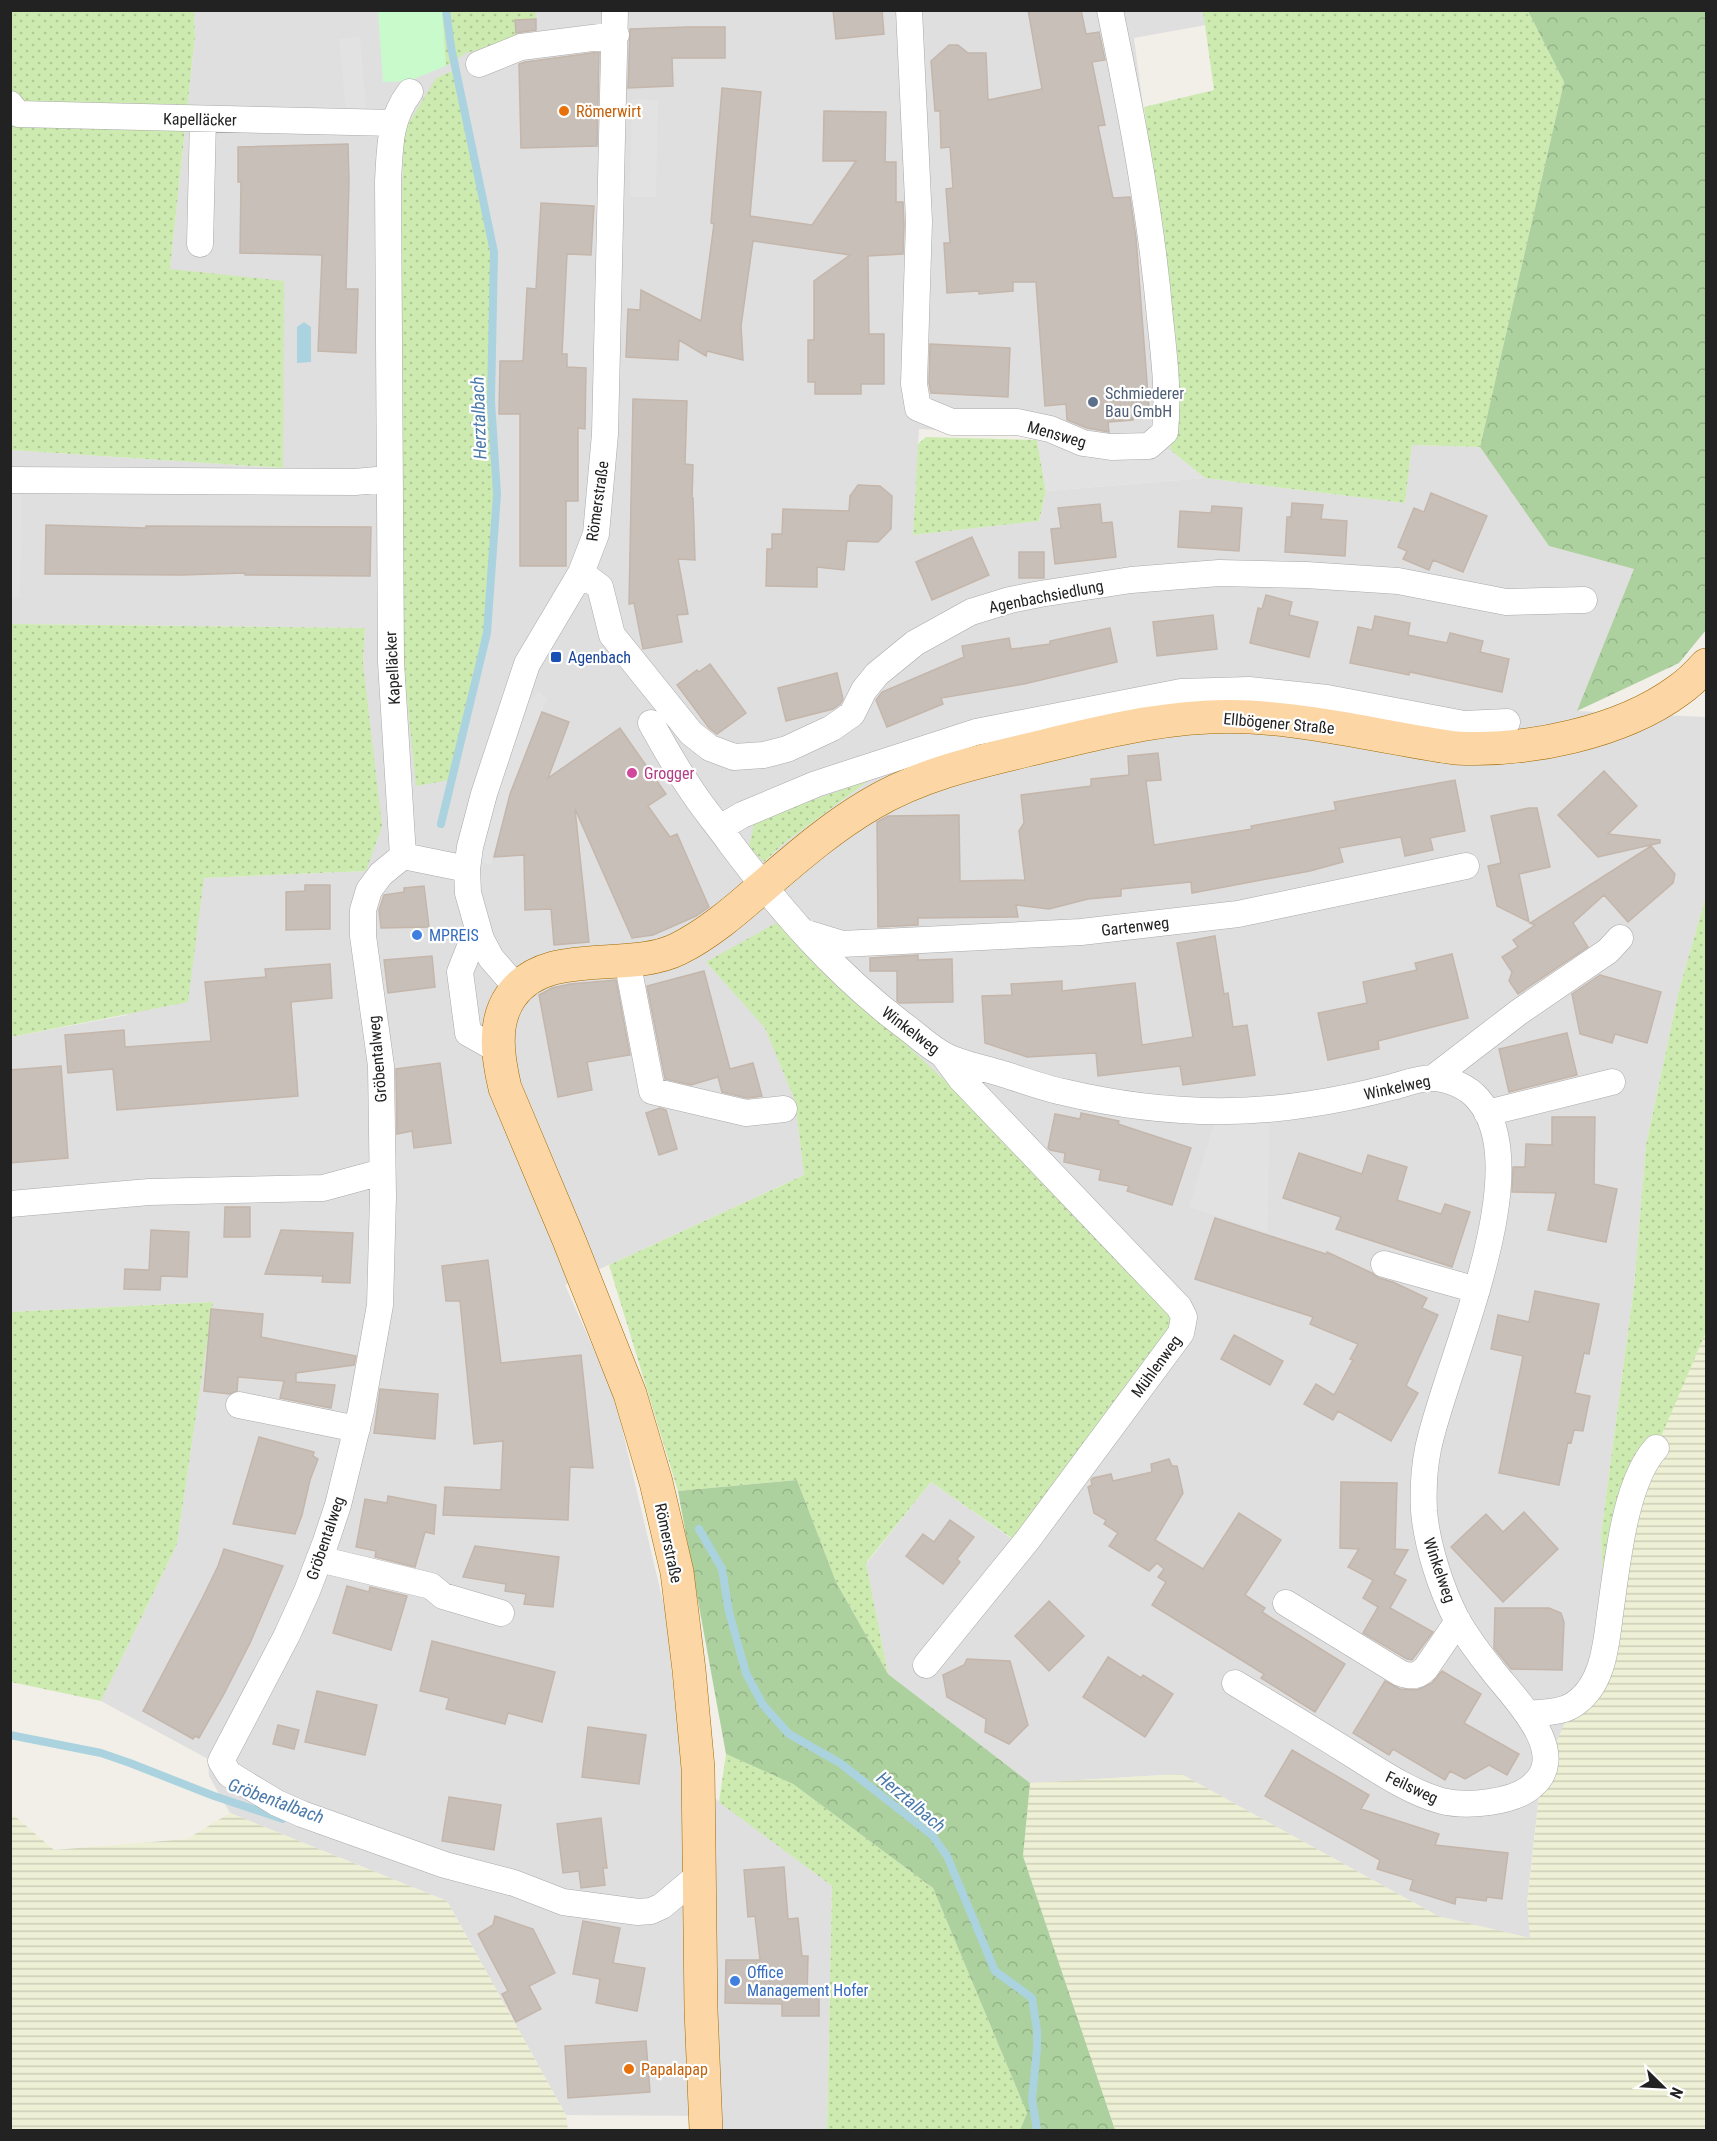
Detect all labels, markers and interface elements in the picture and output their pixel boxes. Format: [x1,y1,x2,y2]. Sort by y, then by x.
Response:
place label: Römerwirt [576,102,641,121]
marker: Römerwirt [557,104,571,118]
street label: Kapelläcker [163,109,237,130]
water label: Herztalbach [467,376,490,460]
place label: Schmiederer Bau GmbH [1105,384,1184,421]
marker: Schmiederer Bau GmbH [1086,395,1100,409]
street label: Mensweg [1025,417,1089,452]
street label: Römerstraße [582,460,613,543]
street label: Agenbachsiedlung [987,576,1105,617]
street label: Kapelläcker [381,631,404,705]
place label: Agenbach [568,648,631,667]
marker: Agenbach [549,650,563,664]
street label: Ellbögener Straße [1223,709,1335,738]
place label: Grogger [644,764,694,783]
marker: Grogger [625,766,639,780]
street label: Gartenweg [1100,913,1170,940]
place label: MPREIS [429,926,479,945]
marker: MPREIS [410,928,424,942]
street label: Winkelweg [878,1002,943,1058]
street label: Gröbentalweg [364,1015,391,1103]
street label: Winkelweg [1362,1071,1432,1104]
street label: Mühlenweg [1127,1331,1185,1401]
street label: Gröbentalweg [302,1494,349,1582]
street label: Römerstraße [651,1501,686,1585]
street label: Winkelweg [1420,1535,1460,1605]
water label: Herztalbach [873,1767,950,1836]
street label: Feilsweg [1383,1767,1441,1808]
water label: Gröbentalbach [225,1773,327,1828]
place label: Office Management Hofer [747,1963,869,2000]
marker: Office Management Hofer [728,1974,742,1988]
north arrow [1633,2057,1693,2117]
place label: Papalapap [641,2060,708,2079]
marker: Papalapap [622,2062,636,2076]
text: N [1666,2085,1687,2101]

